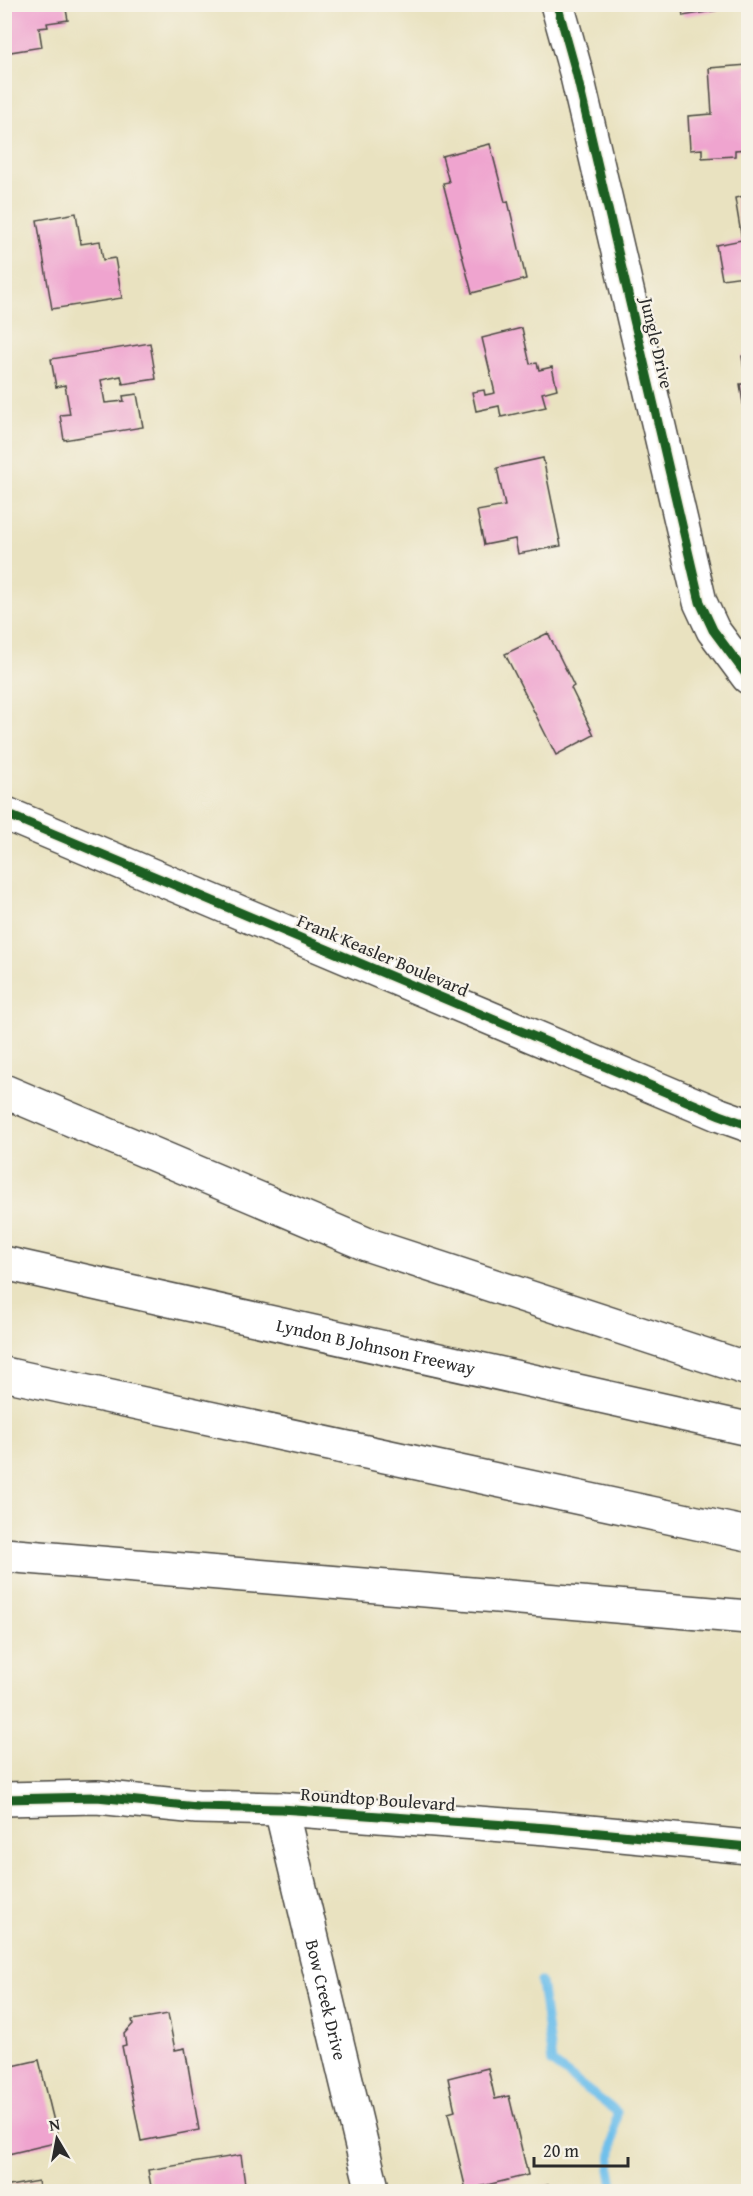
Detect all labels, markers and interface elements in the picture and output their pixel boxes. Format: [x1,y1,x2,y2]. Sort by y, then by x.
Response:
street label: Jungle Drive [633,293,681,391]
street label: Frank Keasler Boulevard [293,907,473,1004]
street label: Lyndon B Johnson Freeway [274,1311,478,1381]
street label: Roundtop Boulevard [300,1780,457,1818]
street label: Bow Creek Drive [299,1936,354,2063]
north arrow [27,2109,87,2169]
text: N [47,2111,62,2137]
scale bar [534,2130,628,2168]
text: 20 m [543,2137,579,2164]

